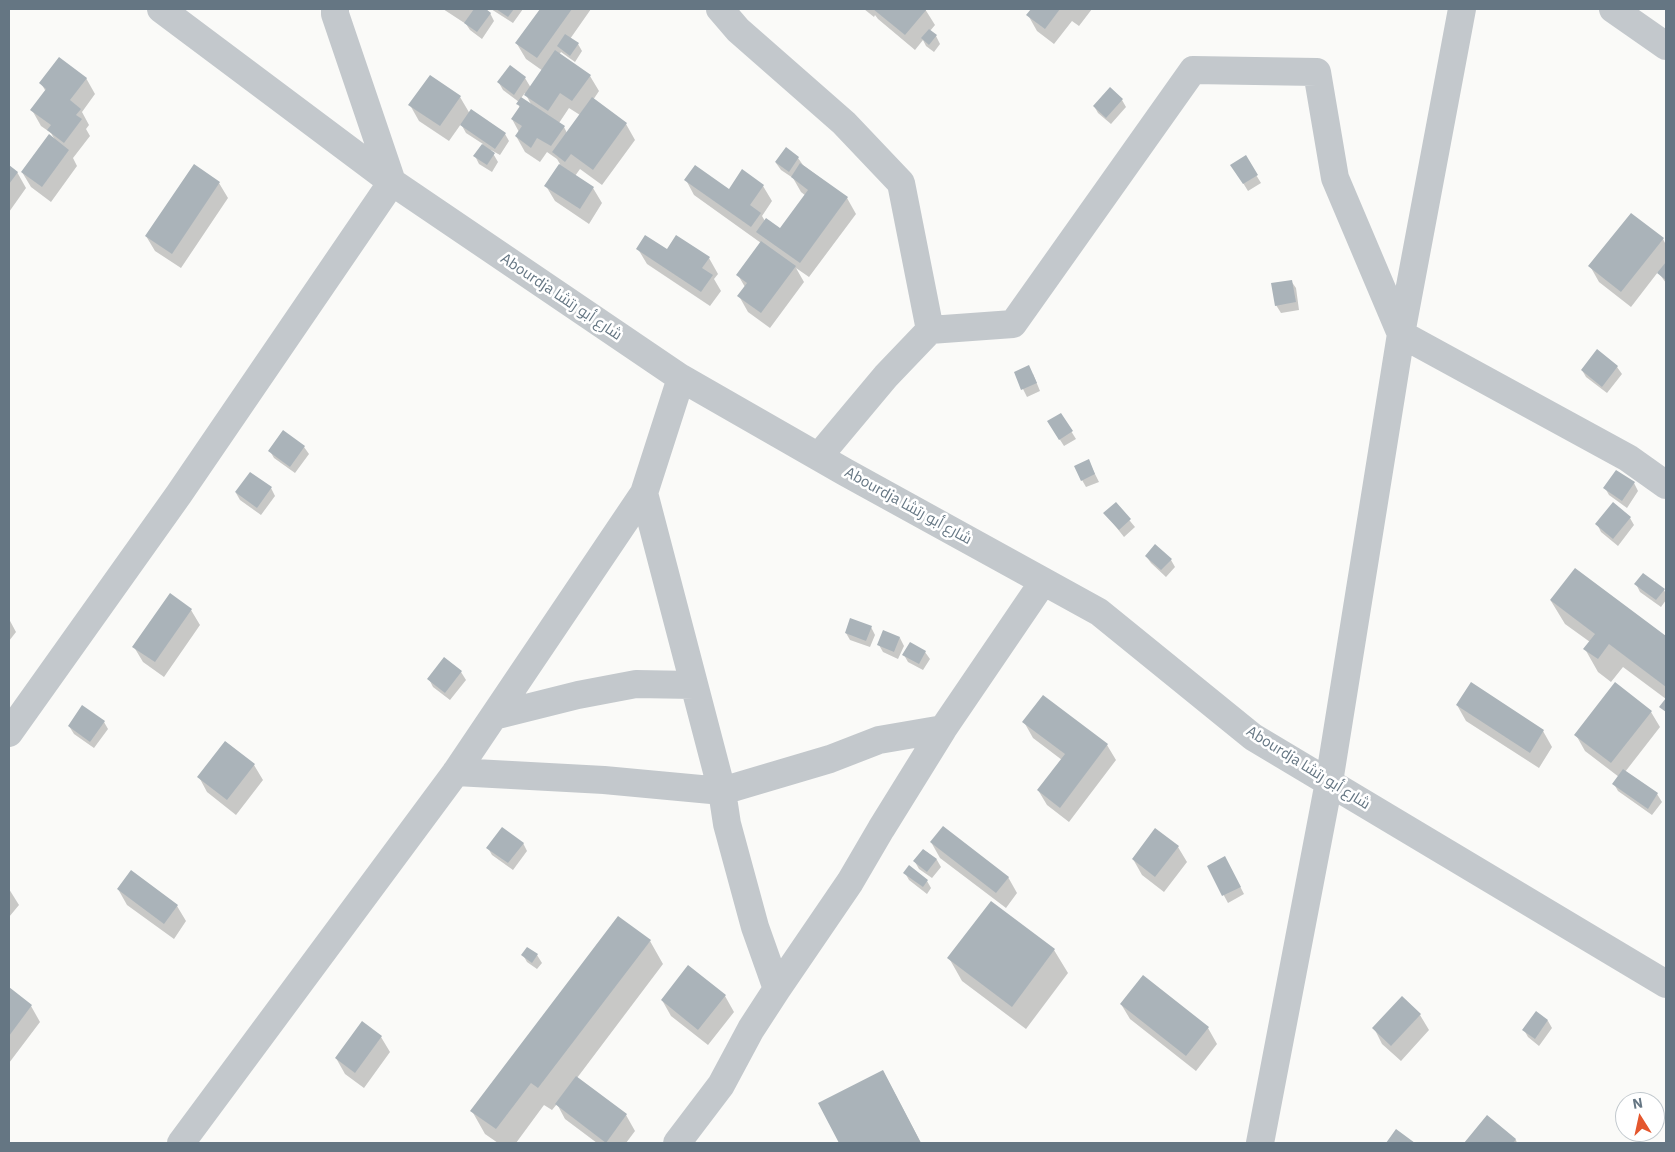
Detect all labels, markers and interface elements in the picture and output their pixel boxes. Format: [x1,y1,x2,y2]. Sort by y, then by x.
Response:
street label: Abourdja شارع أبو رتشا [497,250,625,344]
street label: Abourdja شارع أبو رتشا [841,464,975,548]
street label: Abourdja شارع أبو رتشا [1243,723,1373,813]
north arrow [1615,1092,1665,1142]
text: N [1631,1093,1644,1113]

